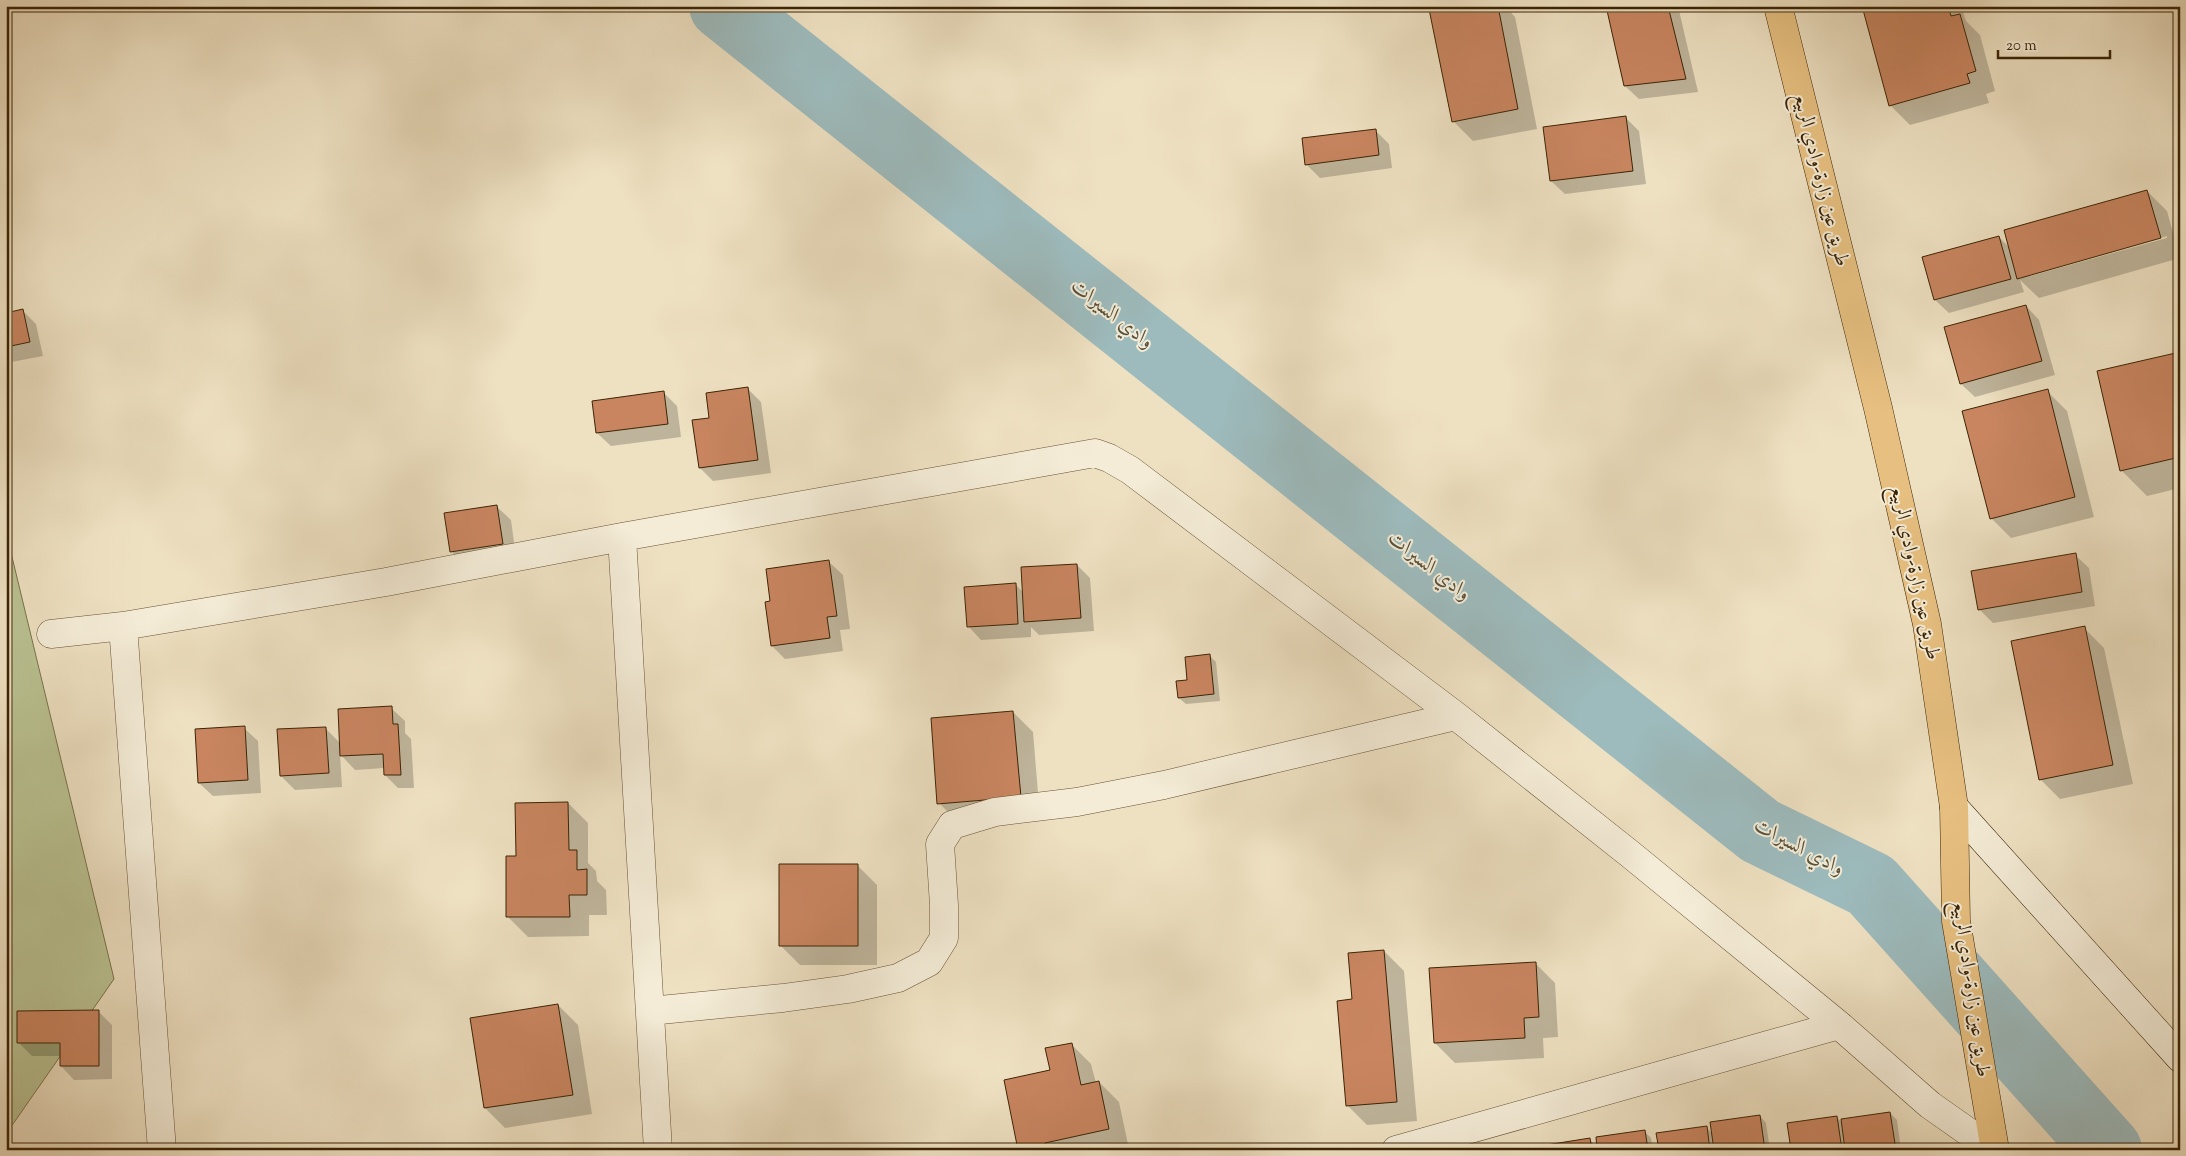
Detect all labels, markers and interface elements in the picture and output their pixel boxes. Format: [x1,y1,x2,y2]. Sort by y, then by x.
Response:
scale bar [1998,28,2111,60]
text: 20 m [2006,36,2037,57]
street label: طريق عين زارة-وادي الربيع [1783,90,1856,270]
water label: وادي السيرات [1064,273,1160,357]
street label: طريق عين زارة-وادي الربيع [1880,483,1947,663]
water label: وادي السيرات [1381,525,1477,609]
water label: وادي السيرات [1748,812,1850,884]
street label: طريق عين زارة-وادي الربيع [1942,899,1997,1079]

